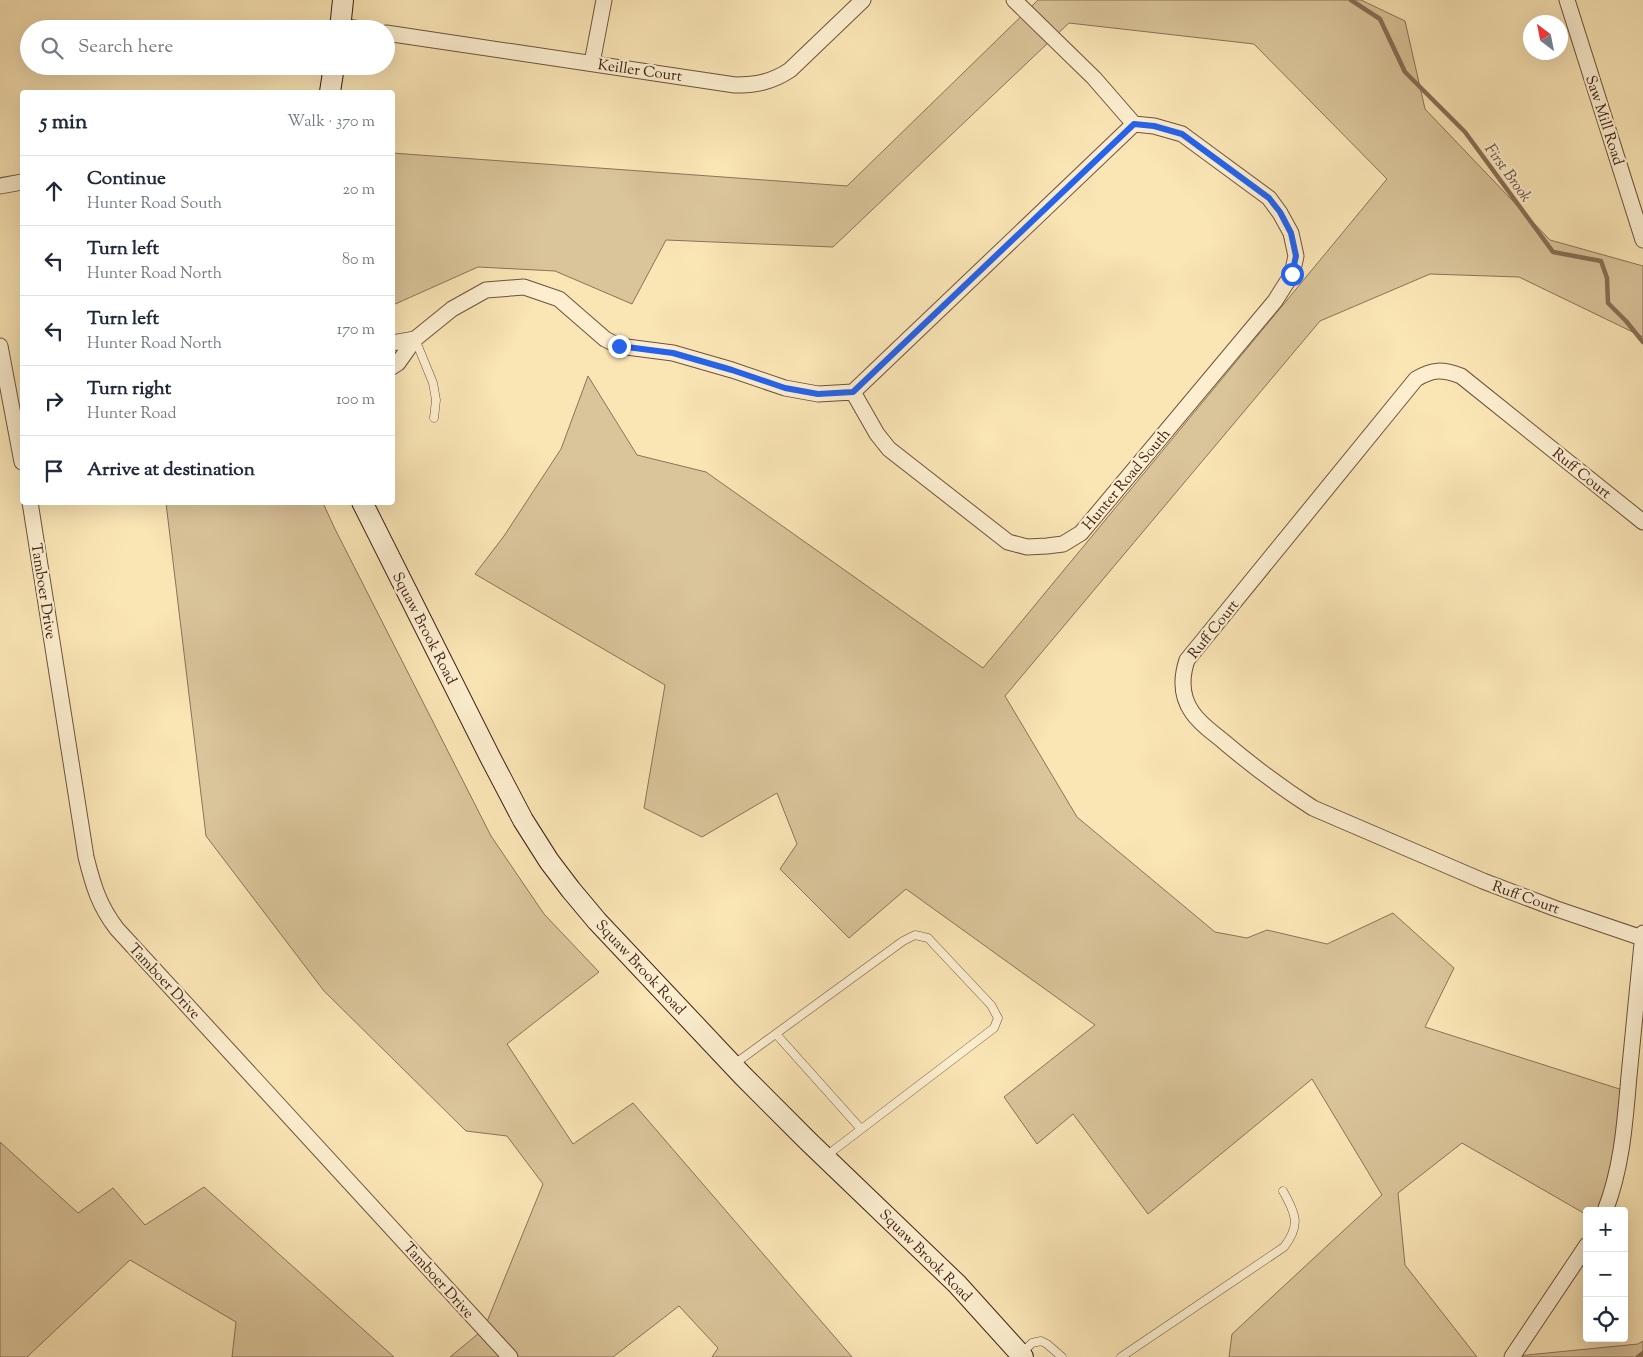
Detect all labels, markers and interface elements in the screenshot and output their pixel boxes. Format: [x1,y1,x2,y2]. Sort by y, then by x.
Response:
north arrow [1523,15,1568,60]
search box [20,20,395,75]
icon: search [38,34,66,62]
text: Search here [78,34,173,61]
street label: Keiller Court [596,55,683,88]
street label: Saw Mill Road [1579,73,1628,169]
text: 5 min [40,108,87,138]
text: Walk · 370 m [287,111,375,134]
water label: First Brook [1478,139,1536,208]
text: Continue [87,166,166,193]
icon: ahead [40,177,68,205]
text: 20 m [342,179,375,202]
text: Hunter Road South [87,193,222,216]
text: Turn left [87,236,159,263]
icon: left [40,247,68,275]
text: 80 m [342,249,375,272]
text: Hunter Road North [87,263,222,286]
route start [1281,263,1304,286]
text: Turn left [87,306,159,333]
icon: left [40,317,68,345]
text: 170 m [337,319,375,342]
text: Hunter Road North [87,333,222,356]
route end [608,335,631,358]
text: Turn right [87,376,171,403]
icon: right [40,387,68,415]
text: 100 m [336,389,375,412]
text: Hunter Road [87,403,176,426]
street label: Hunter Road South [1078,425,1176,535]
street label: Ruff Court [1547,444,1615,505]
icon: arrive [40,457,68,485]
text: Arrive at destination [87,457,255,484]
street label: Tamboer Drive [25,542,60,641]
street label: Squaw Brook Road [386,569,461,689]
street label: Ruff Court [1184,596,1245,664]
street label: Ruff Court [1489,876,1562,920]
street label: Squaw Brook Road [590,916,690,1021]
street label: Tamboer Drive [123,939,205,1025]
street label: Squaw Brook Road [874,1205,976,1307]
map controls [1583,1207,1628,1342]
button: + [1583,1207,1628,1252]
street label: Tamboer Drive [398,1238,478,1324]
button: − [1583,1252,1628,1297]
button: locate [1583,1297,1628,1342]

